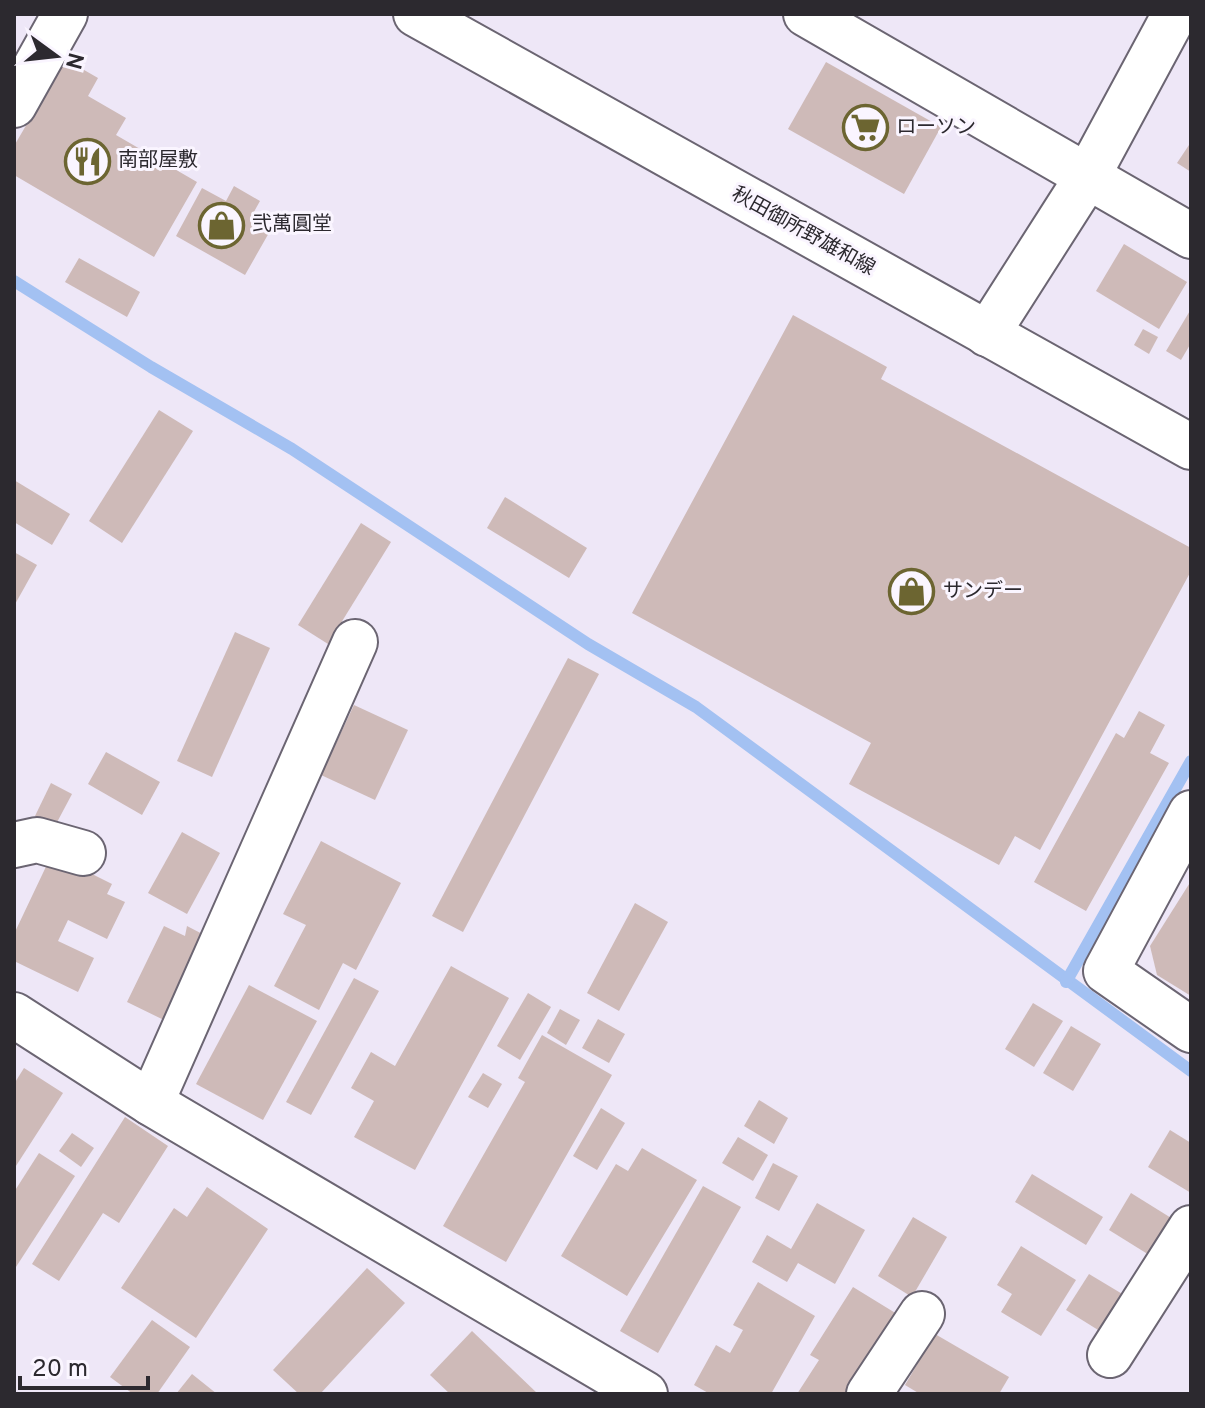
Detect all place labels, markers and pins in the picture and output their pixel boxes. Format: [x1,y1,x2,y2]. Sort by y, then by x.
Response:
supermarket icon: ローソン [841,104,889,152]
place label: ローソン [896,115,976,141]
restaurant icon: 南部屋敷 [63,137,111,185]
place label: 南部屋敷 [118,148,198,174]
shop icon: 弐萬圓堂 [197,201,245,249]
place label: 弐萬圓堂 [252,212,332,238]
shop icon: サンデー [888,568,936,616]
place label: サンデー [943,579,1023,605]

